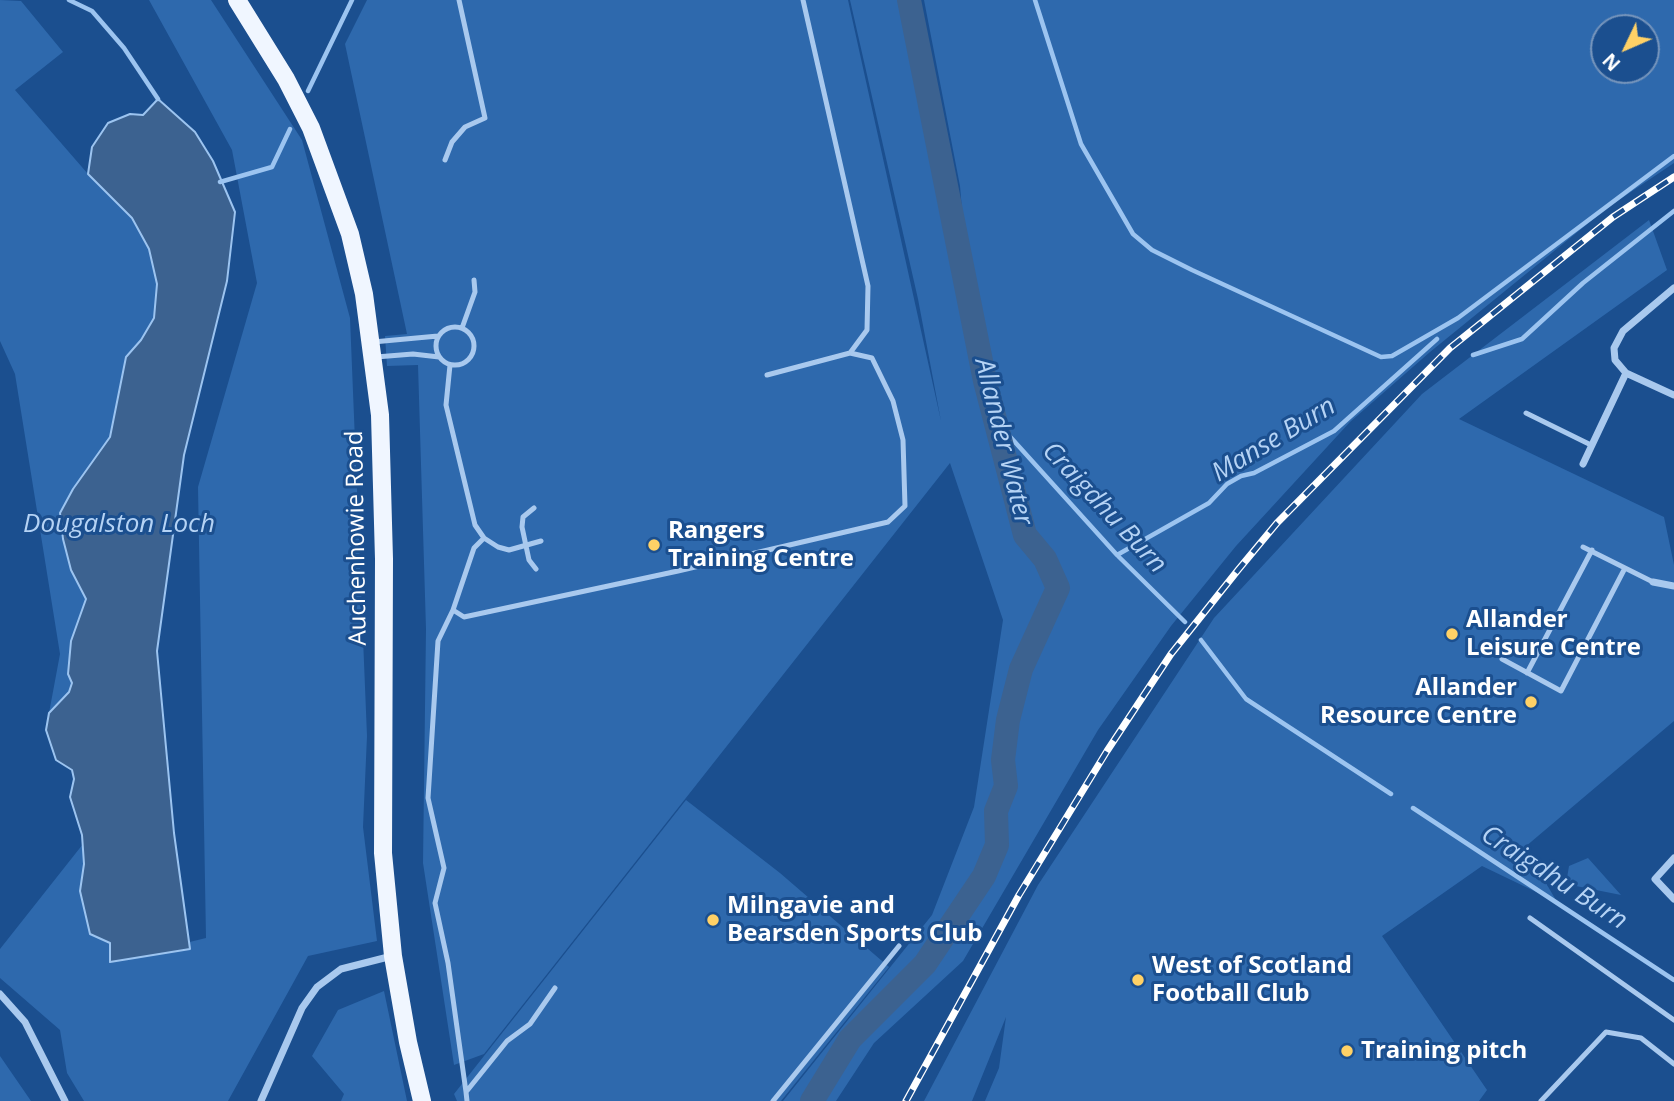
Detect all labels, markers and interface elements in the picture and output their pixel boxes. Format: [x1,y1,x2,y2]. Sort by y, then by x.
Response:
north arrow [1590,14,1660,84]
text: N [1597,48,1626,77]
water label: Allander Water [967,355,1039,529]
water label: Manse Burn [1207,391,1341,489]
street label: Auchenhowie Road [341,430,373,646]
water label: Craigdhu Burn [1035,436,1173,580]
water label: Dougalston Loch [23,509,215,541]
place label: Rangers Training Centre [668,517,854,573]
marker: Rangers Training Centre [646,537,662,553]
place label: Allander Leisure Centre [1466,606,1641,662]
marker: Allander Leisure Centre [1444,626,1460,642]
place label: Allander Resource Centre [1320,674,1517,730]
marker: Allander Resource Centre [1523,694,1539,710]
water label: Craigdhu Burn [1475,819,1633,937]
place label: Milngavie and Bearsden Sports Club [727,892,982,948]
marker: Milngavie and Bearsden Sports Club [705,912,721,928]
place label: West of Scotland Football Club [1152,952,1352,1008]
marker: West of Scotland Football Club [1130,972,1146,988]
place label: Training pitch [1361,1037,1527,1065]
marker: Training pitch [1339,1043,1355,1059]

